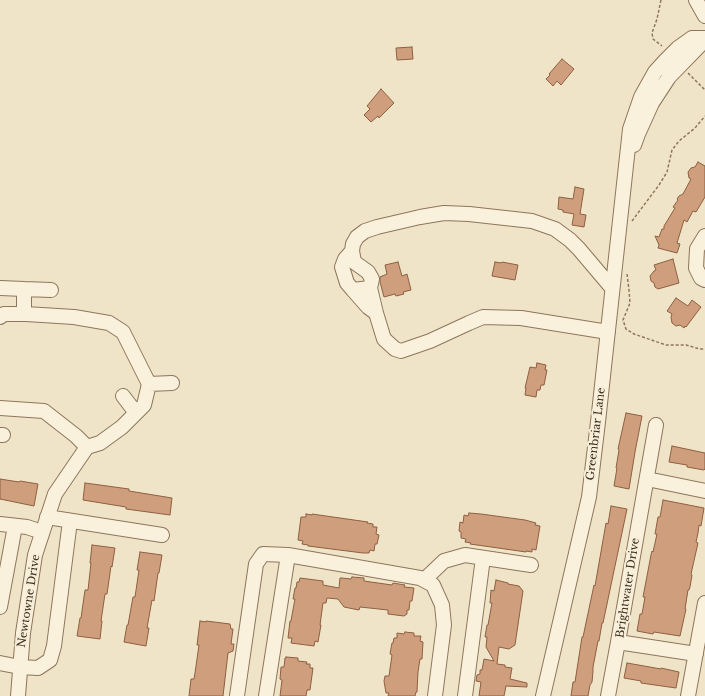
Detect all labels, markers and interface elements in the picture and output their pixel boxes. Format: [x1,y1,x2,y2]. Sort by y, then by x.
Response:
street label: Greenbriar Lane [584,387,608,481]
street label: Brightwater Drive [614,537,642,639]
street label: Newtowne Drive [15,553,43,649]

